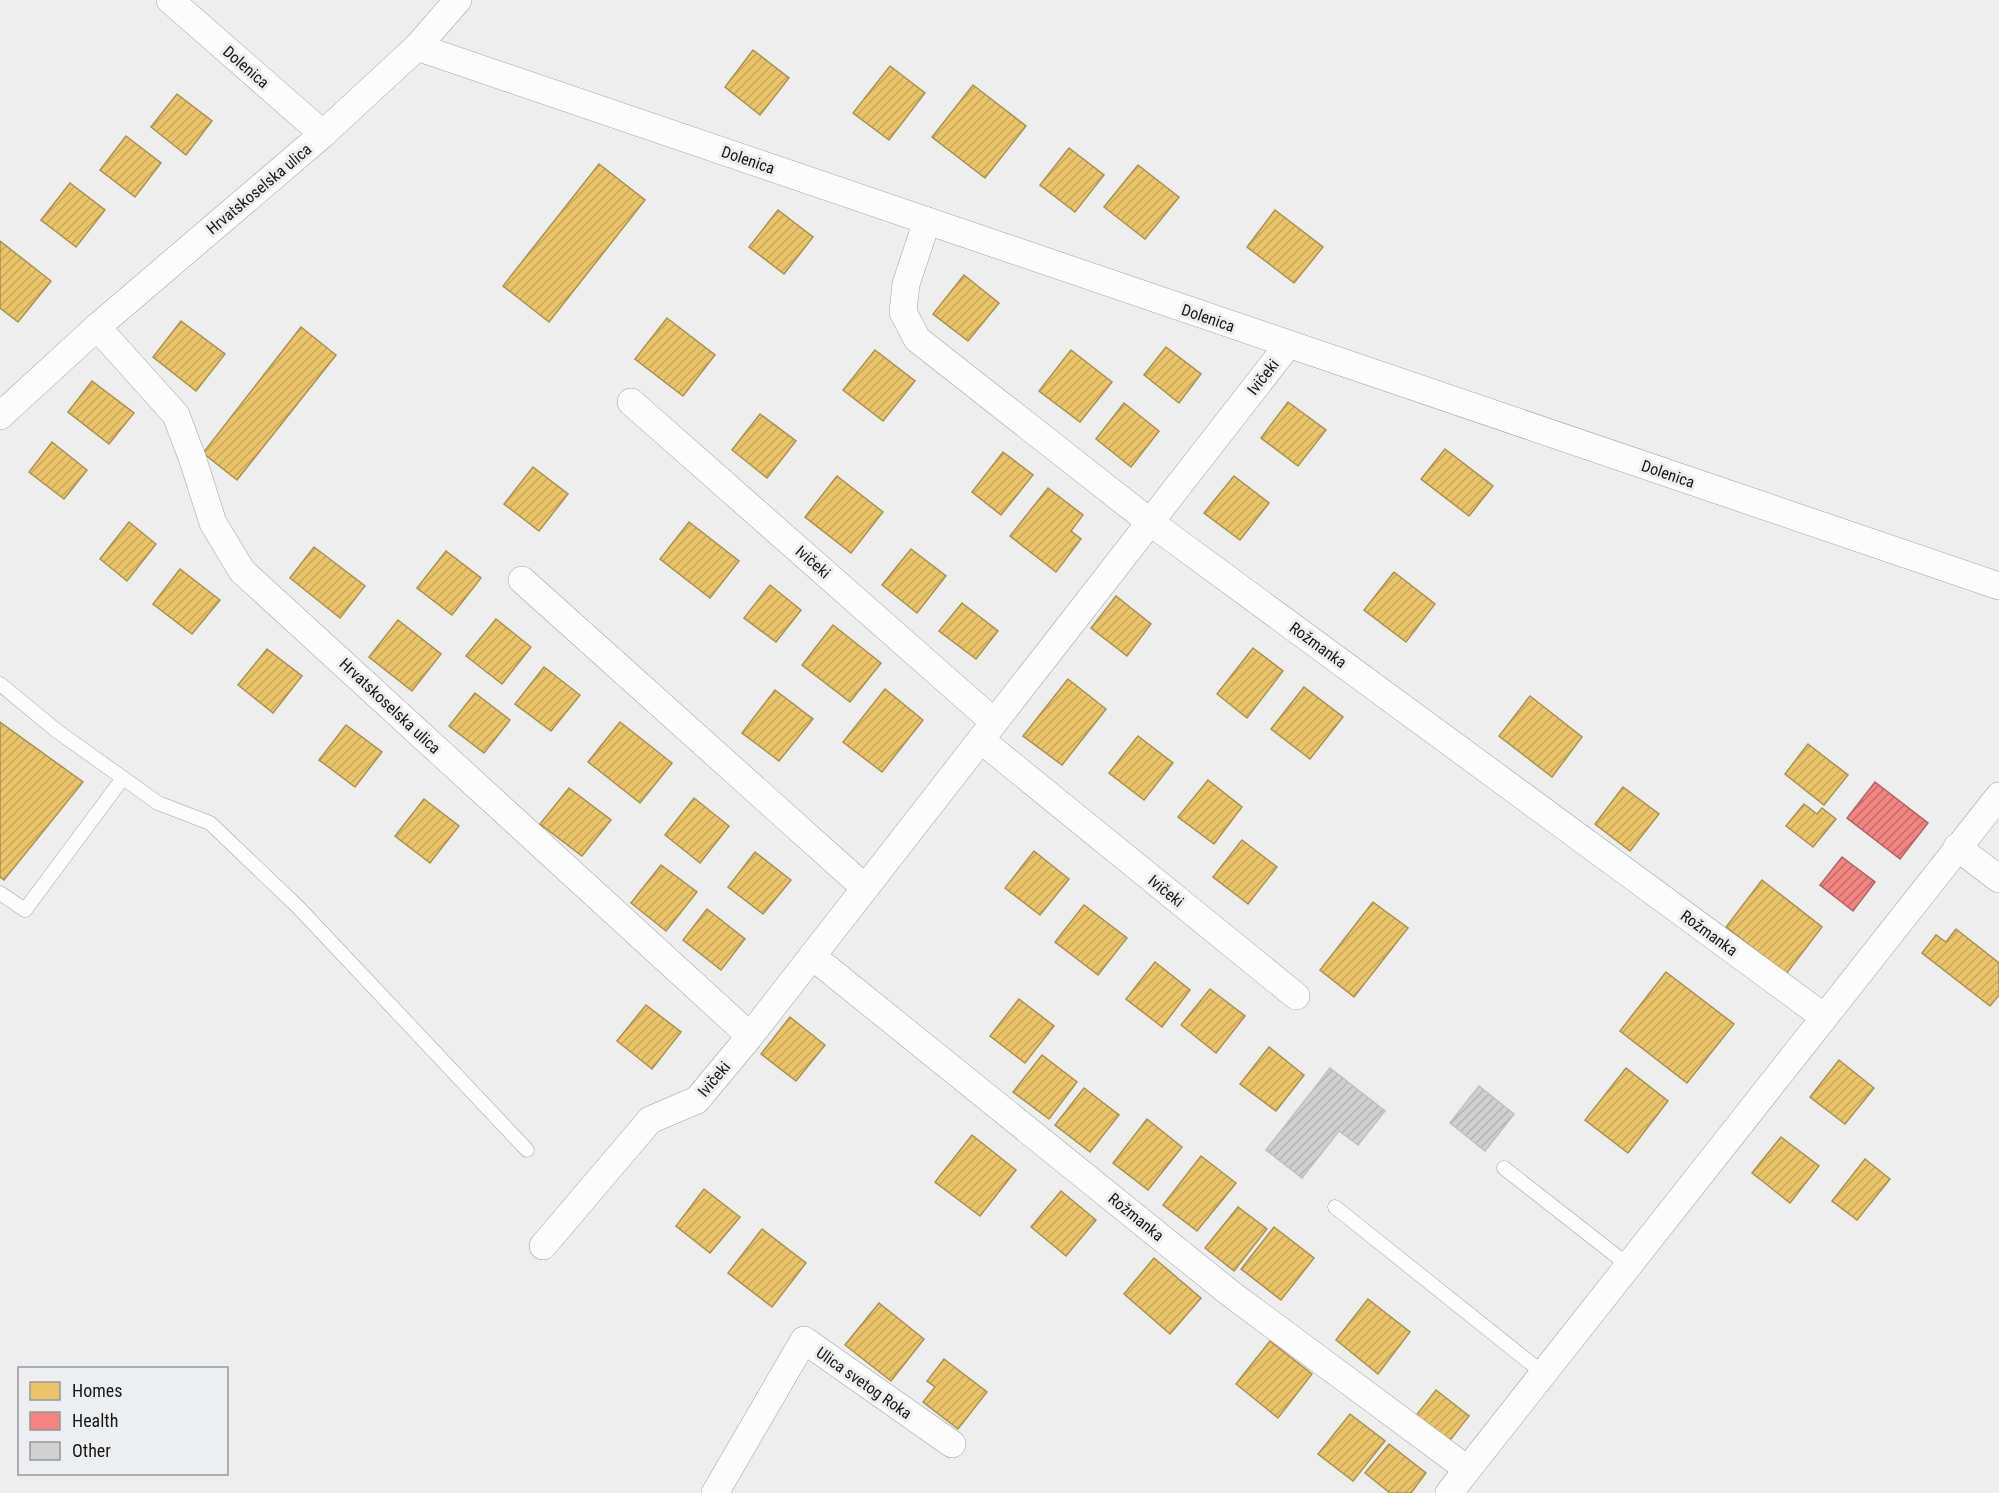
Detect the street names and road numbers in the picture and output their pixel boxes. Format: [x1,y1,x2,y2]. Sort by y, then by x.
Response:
street label: Dolenica [219,42,273,92]
street label: Hrvatskoselska ulica [203,140,315,238]
street label: Dolenica [719,142,777,178]
street label: Dolenica [1179,300,1237,336]
street label: Ivičeki [1243,355,1283,399]
street label: Dolenica [1639,456,1697,492]
street label: Ivičeki [792,542,834,582]
street label: Rožmanka [1286,618,1350,672]
street label: Hrvatskoselska ulica [336,654,444,758]
street label: Ivičeki [1144,871,1188,911]
street label: Rožmanka [1677,906,1741,960]
street label: Ivičeki [694,1057,734,1101]
street label: Rožmanka [1104,1189,1168,1245]
street label: Ulica svetog Roka [813,1343,915,1423]

